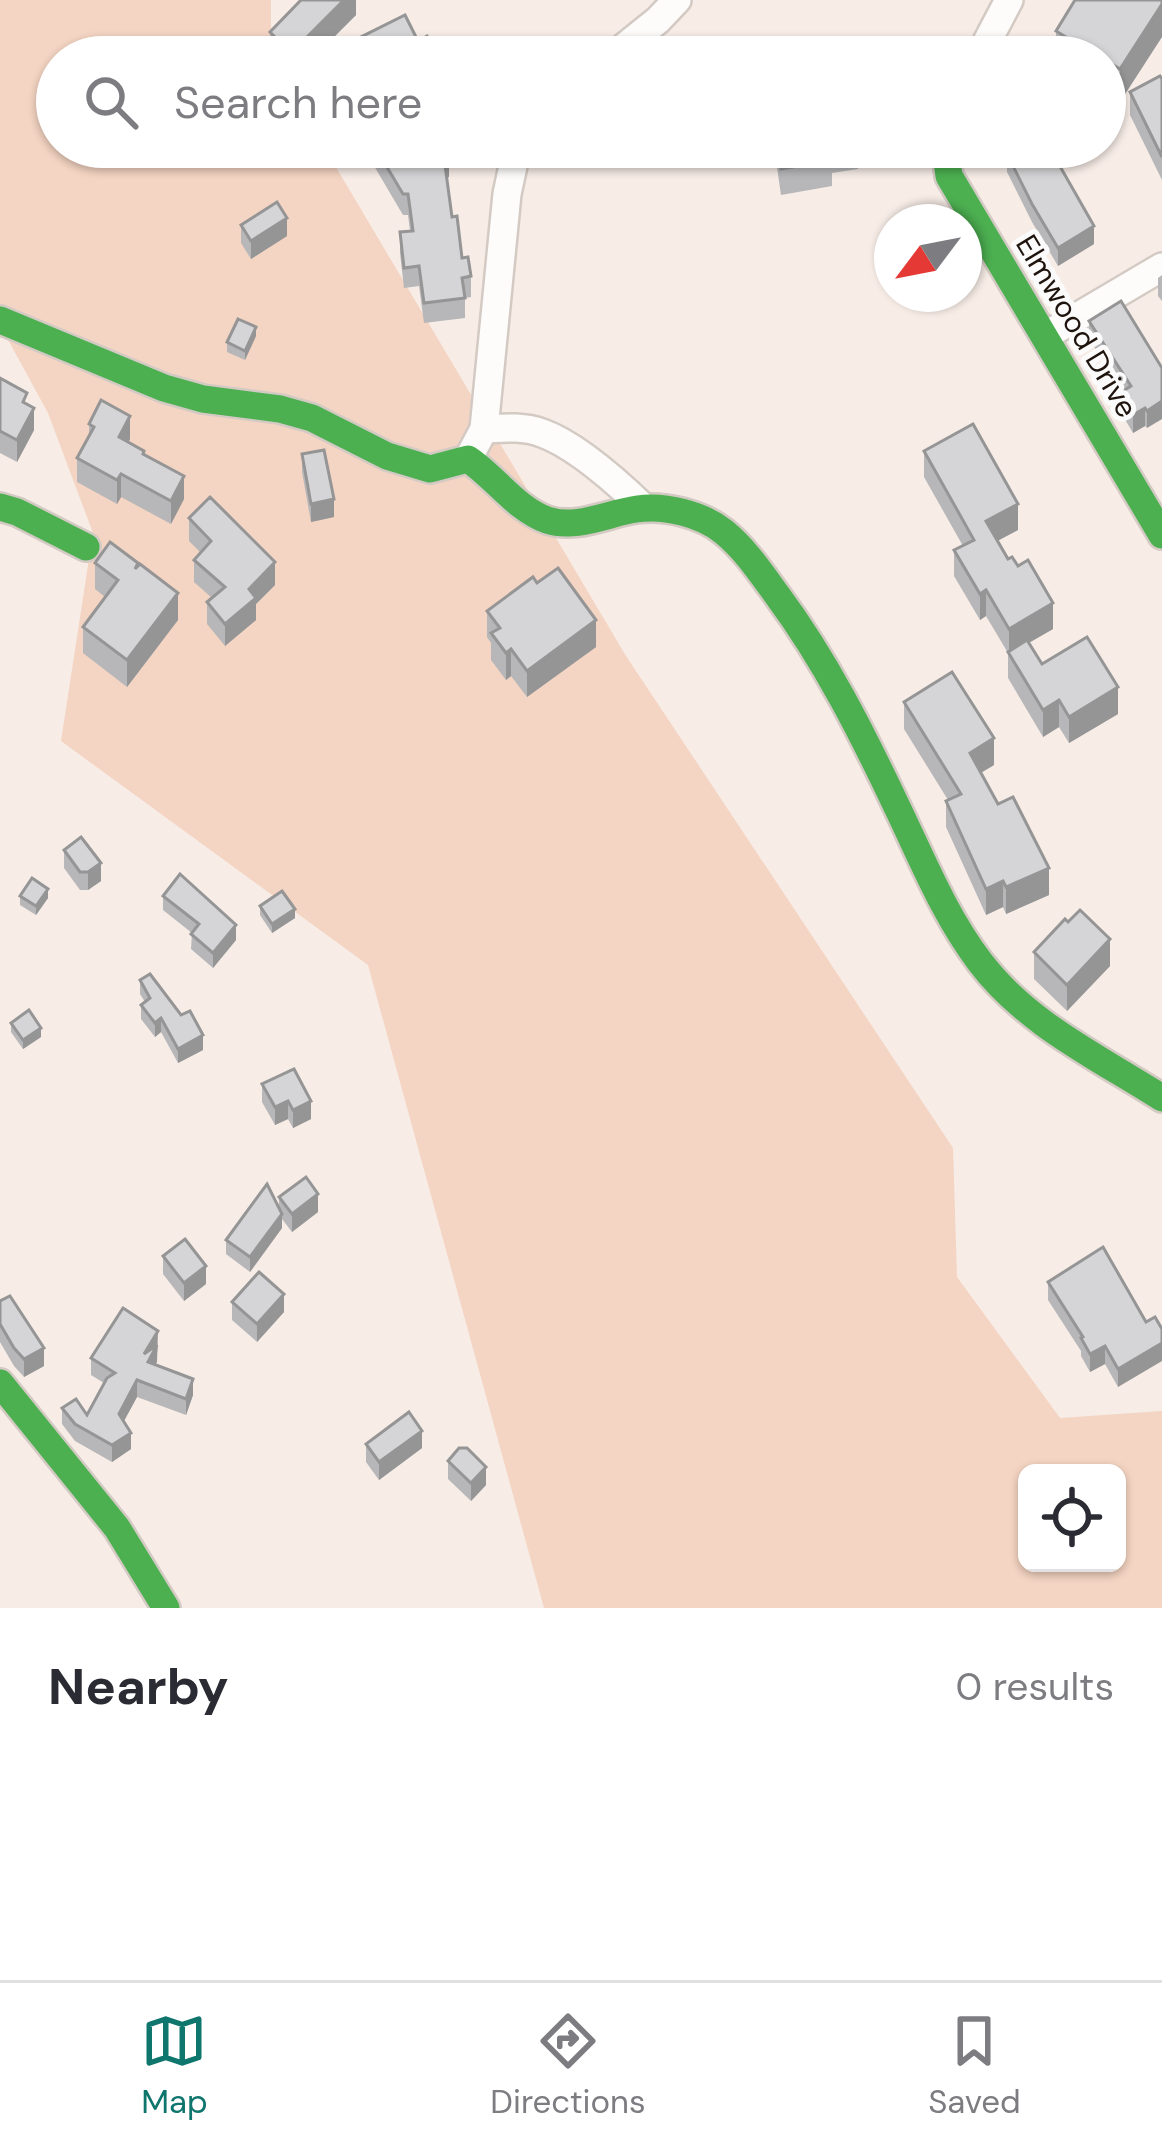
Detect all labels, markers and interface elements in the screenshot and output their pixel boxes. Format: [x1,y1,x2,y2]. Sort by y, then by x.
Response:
search box [36,36,1126,168]
icon: search [78,69,144,135]
text: Search here [174,73,422,132]
north arrow [874,204,982,312]
street label: Elmwood Drive [1007,228,1147,424]
map controls [1018,1464,1126,1572]
button: locate [1018,1464,1126,1572]
text: Nearby [48,1653,229,1720]
text: 0 results [956,1661,1114,1712]
tab: Map [141,2008,208,2123]
tab: Directions [490,2008,646,2123]
tab: Saved [928,2008,1021,2123]

